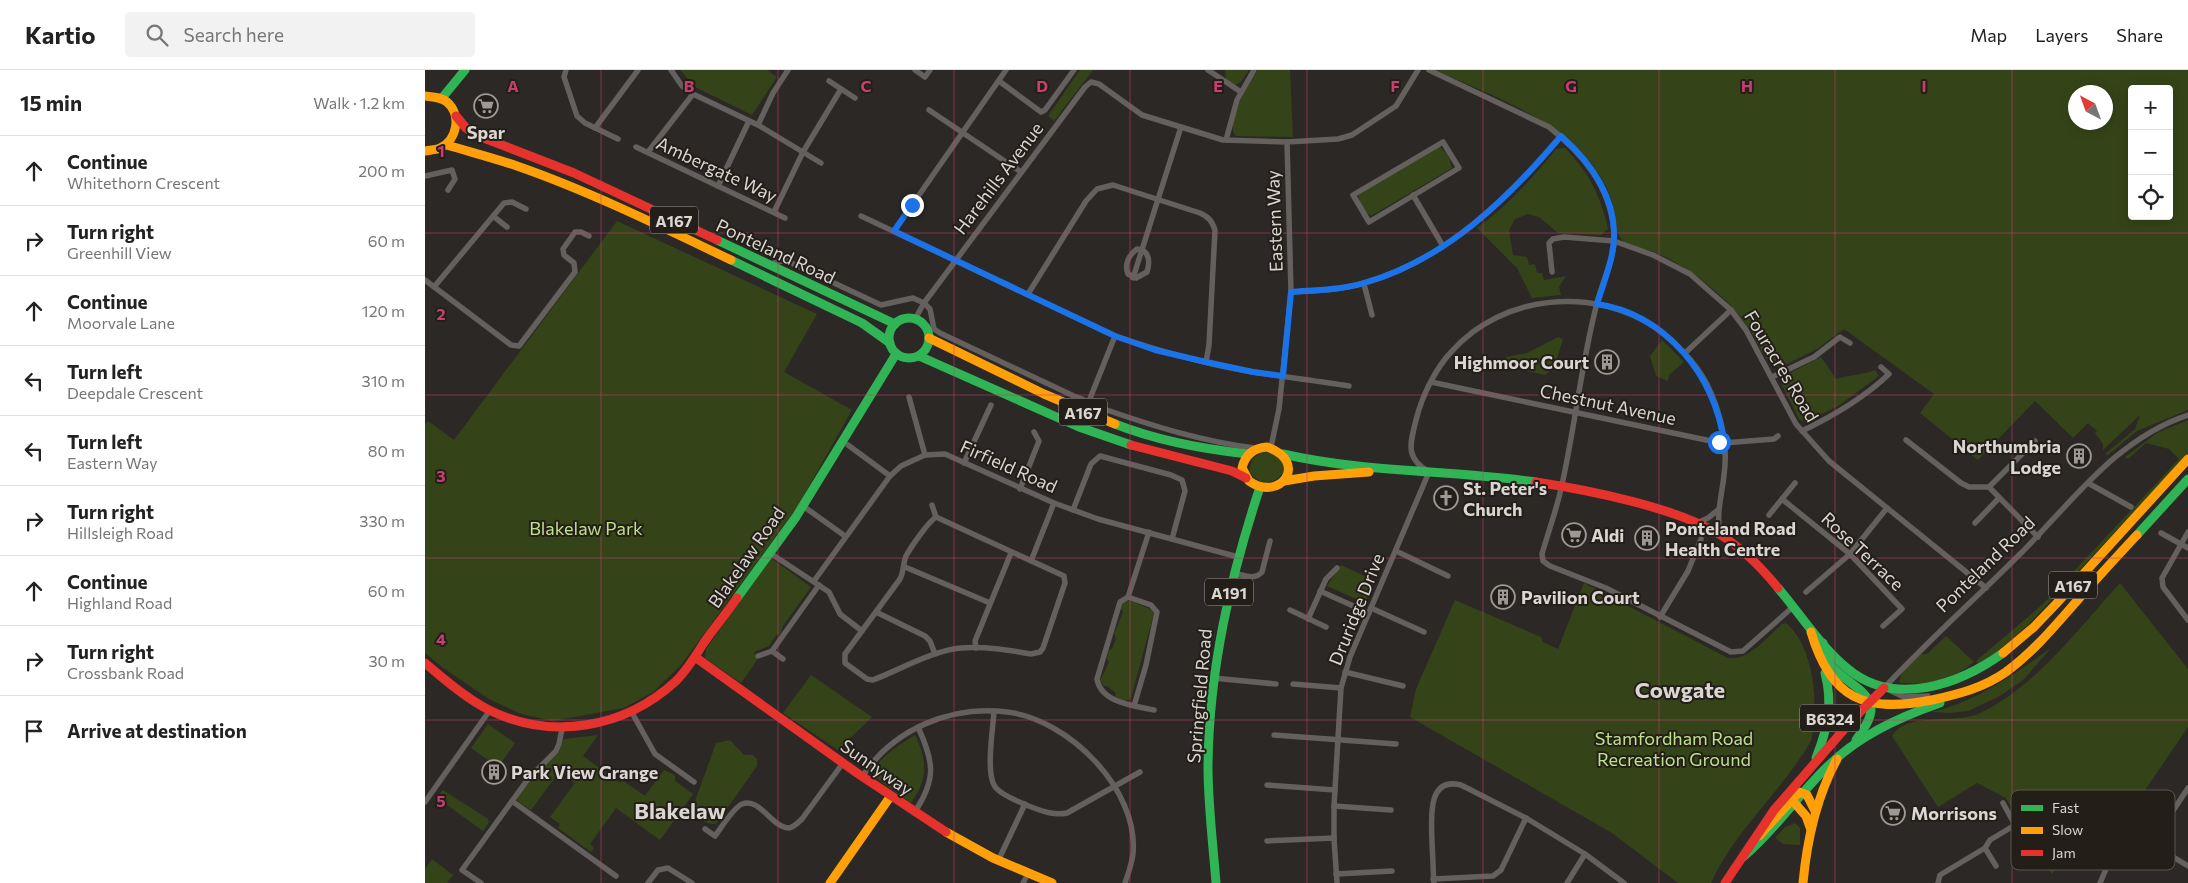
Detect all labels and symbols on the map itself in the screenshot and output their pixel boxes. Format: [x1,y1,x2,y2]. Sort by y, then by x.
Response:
text: A [507,76,519,95]
text: B [684,76,695,95]
text: C [861,76,872,95]
text: D [1036,76,1048,95]
text: E [1213,76,1223,95]
text: F [1390,76,1400,95]
text: G [1565,76,1577,95]
text: H [1741,76,1753,95]
text: I [1921,76,1927,95]
north arrow [2068,85,2113,130]
supermarket icon: Spar [473,93,499,119]
street label: Harehills Avenue [949,117,1047,239]
place label: Spar [467,121,506,143]
street label: Ambergate Way [653,131,781,207]
text: 1 [437,141,445,160]
street label: Eastern Way [1261,170,1287,272]
route end [901,194,924,217]
road number: A167 [650,206,698,234]
street label: Ponteland Road [713,214,839,288]
text: 2 [436,304,446,323]
street label: Fouracres Road [1740,306,1824,426]
building icon: Highmoor Court [1594,349,1620,375]
place label: Highmoor Court [1454,351,1589,373]
street label: Chestnut Avenue [1538,379,1678,429]
road number: A167 [1059,398,1107,426]
route start [1708,431,1731,454]
street label: Firfield Road [957,435,1061,497]
place label: Northumbria Lodge [1953,435,2061,478]
building icon: Northumbria Lodge [2066,443,2092,469]
text: 3 [436,466,446,485]
place label: St. Peter's Church [1463,477,1547,520]
church icon: St. Peter's Church [1433,485,1459,511]
street label: Blakelaw Road [703,502,789,612]
street label: Rose Terrace [1817,507,1909,595]
street label: Ponteland Road [1931,511,2039,617]
park label: Blakelaw Park [529,517,643,539]
place label: Ponteland Road Health Centre [1665,517,1796,560]
supermarket icon: Aldi [1561,522,1587,548]
place label: Aldi [1591,524,1624,546]
building icon: Ponteland Road Health Centre [1634,525,1660,551]
street label: Druridge Drive [1324,550,1388,668]
road number: A167 [2049,572,2097,598]
road number: A191 [1205,578,1253,606]
building icon: Pavilion Court [1490,584,1516,610]
place label: Pavilion Court [1521,586,1640,608]
street label: Springfield Road [1182,628,1216,764]
text: 4 [436,629,446,648]
district label: Cowgate [1635,676,1725,703]
road number: B6324 [1800,704,1860,731]
park label: Stamfordham Road Recreation Ground [1595,727,1753,770]
street label: Sunnyway [837,734,917,800]
building icon: Park View Grange [481,759,507,785]
place label: Park View Grange [511,761,658,783]
legend [2011,790,2175,870]
text: 5 [436,791,446,810]
district label: Blakelaw [634,797,726,824]
text: Fast [2052,799,2079,816]
supermarket icon: Morrisons [1880,800,1906,826]
place label: Morrisons [1911,802,1997,824]
text: Slow [2052,821,2083,838]
text: Jam [2052,844,2076,861]

